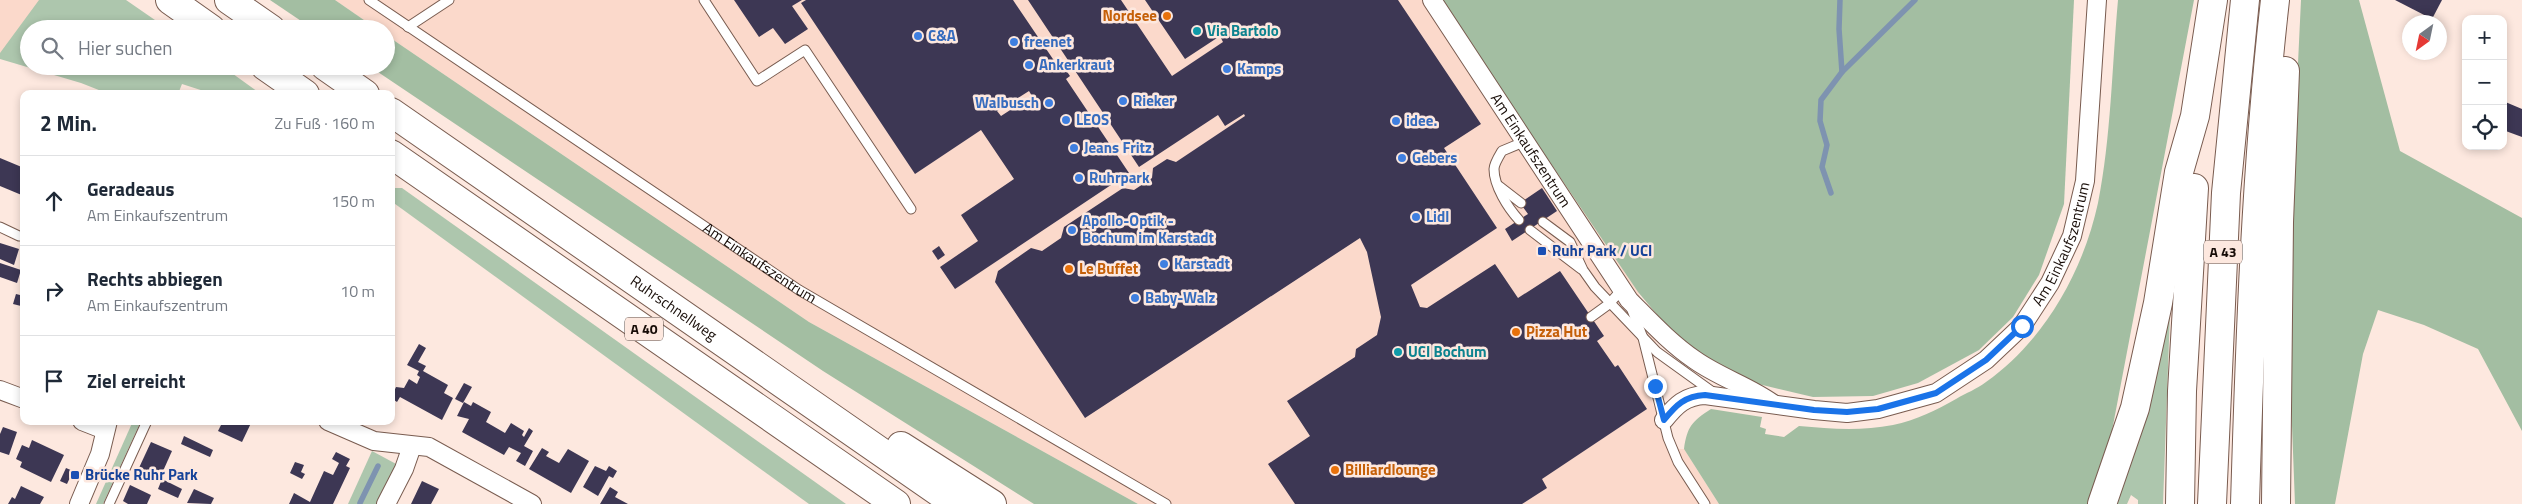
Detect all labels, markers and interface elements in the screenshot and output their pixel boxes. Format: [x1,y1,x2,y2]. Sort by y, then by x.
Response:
place label: Nordsee [1103,4,1157,27]
marker: Nordsee [1161,10,1173,22]
north arrow [2402,15,2447,60]
map controls [2462,15,2507,150]
button: + [2462,15,2507,60]
place label: Via Bartolo [1207,19,1279,42]
search box [20,20,395,75]
place label: C&A [928,24,956,47]
marker: Via Bartolo [1191,25,1203,37]
marker: C&A [912,30,924,42]
place label: freenet [1024,30,1072,53]
text: Hier suchen [78,33,173,62]
icon: search [38,34,66,62]
marker: freenet [1008,36,1020,48]
place label: Ankerkraut [1039,53,1112,76]
place label: Kamps [1237,57,1281,80]
marker: Ankerkraut [1023,59,1035,71]
button: − [2462,60,2507,105]
marker: Kamps [1221,63,1233,75]
place label: Rieker [1133,89,1175,112]
street label: Am Einkaufszentrum [1485,89,1577,212]
place label: Walbusch [975,91,1039,114]
marker: Rieker [1117,95,1129,107]
marker: Walbusch [1043,97,1055,109]
button: locate [2462,105,2507,150]
text: 2 Min. [40,107,97,139]
place label: LEOS [1076,108,1109,131]
place label: idee. [1406,109,1437,132]
text: Zu Fuß · 160 m [274,111,375,135]
marker: LEOS [1060,114,1072,126]
marker: idee. [1390,115,1402,127]
place label: Jeans Fritz [1084,136,1152,159]
marker: Jeans Fritz [1068,142,1080,154]
place label: Gebers [1412,146,1457,169]
marker: Gebers [1396,152,1408,164]
place label: Ruhrpark [1089,166,1150,189]
marker: Ruhrpark [1073,172,1085,184]
text: Geradeaus [87,174,174,203]
street label: Am Einkaufszentrum [2026,180,2095,310]
icon: ahead [40,187,68,215]
text: 150 m [331,189,375,213]
text: Am Einkaufszentrum [87,203,228,227]
place label: Lidl [1426,205,1449,228]
place label: Apollo-Optik - Bochum im Karstadt [1082,209,1215,249]
marker: Lidl [1410,211,1422,223]
street label: Am Einkaufszentrum [698,216,821,309]
marker: Apollo-Optik - Bochum im Karstadt [1066,224,1078,236]
place label: Ruhr Park / UCI [1552,239,1652,262]
road number: A 43 [2204,240,2242,264]
marker: Ruhr Park / UCI [1536,245,1548,257]
place label: Karstadt [1174,252,1231,275]
place label: Le Buffet [1079,257,1139,280]
marker: Karstadt [1158,258,1170,270]
marker: Le Buffet [1063,263,1075,275]
text: Rechts abbiegen [87,264,223,293]
street label: Ruhrschnellweg [626,269,722,346]
icon: right [40,277,68,305]
text: 10 m [340,279,375,303]
place label: Baby-Walz [1145,286,1216,309]
marker: Baby-Walz [1129,292,1141,304]
text: Am Einkaufszentrum [87,293,228,317]
route start [2011,315,2034,338]
road number: A 40 [625,318,663,340]
place label: Pizza Hut [1526,320,1588,343]
marker: Pizza Hut [1510,326,1522,338]
place label: UCI Bochum [1408,340,1487,363]
marker: UCI Bochum [1392,346,1404,358]
text: Ziel erreicht [87,366,185,395]
icon: arrive [40,367,68,395]
route end [1644,375,1667,398]
place label: Billiardlounge [1345,458,1436,481]
place label: Brücke Ruhr Park [85,463,198,486]
marker: Billiardlounge [1329,464,1341,476]
marker: Brücke Ruhr Park [69,469,81,481]

